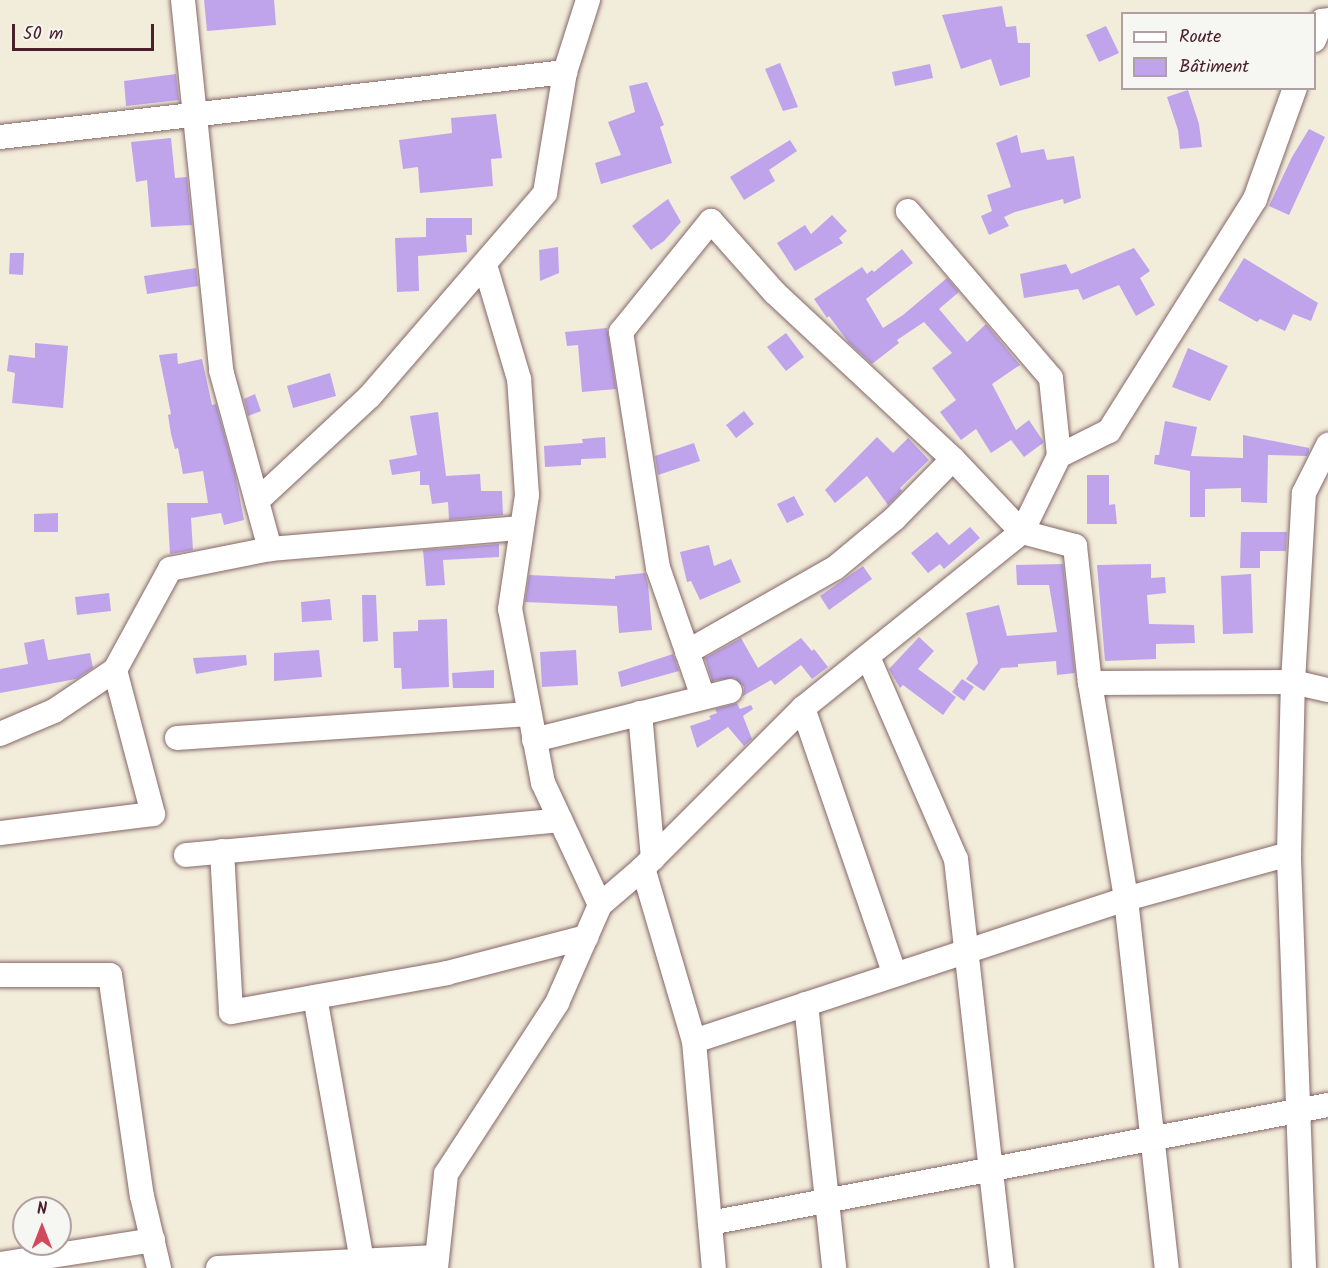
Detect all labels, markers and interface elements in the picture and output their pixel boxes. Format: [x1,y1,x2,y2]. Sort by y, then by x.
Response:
scale bar [15,12,158,50]
legend [1121,12,1316,90]
text: 50 m [23,20,63,49]
text: Route [1179,23,1221,52]
text: Bâtiment [1179,53,1249,82]
north arrow [12,1196,72,1256]
text: N [37,1197,47,1222]

